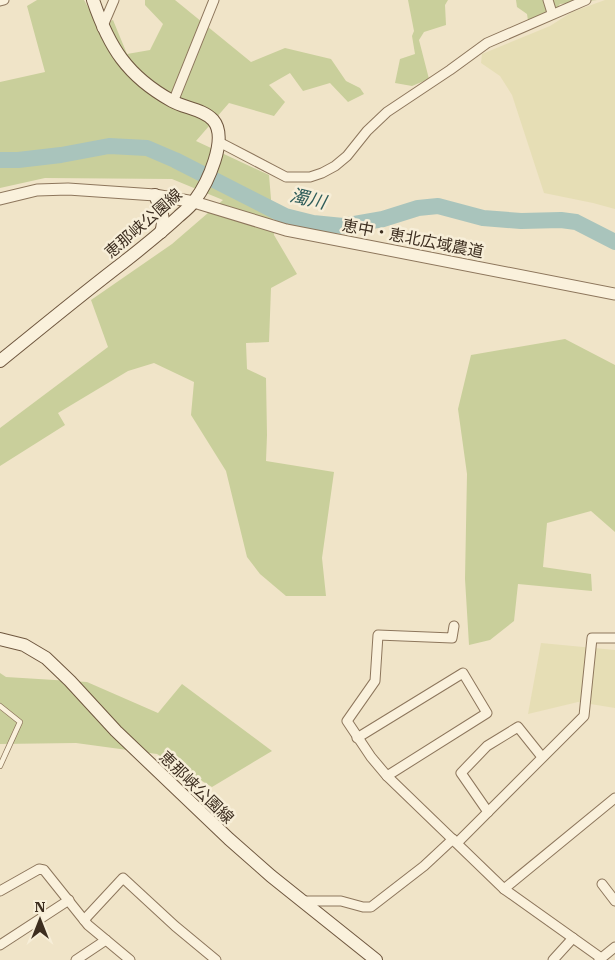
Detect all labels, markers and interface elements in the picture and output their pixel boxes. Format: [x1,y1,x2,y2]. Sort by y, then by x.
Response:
water label: 濁川 [288,183,330,214]
street label: 恵那峡公園線 [100,184,186,262]
street label: 恵中・恵北広域農道 [340,214,486,262]
street label: 恵那峡公園線 [156,746,238,828]
north arrow [15,895,65,945]
text: N [34,898,46,916]

